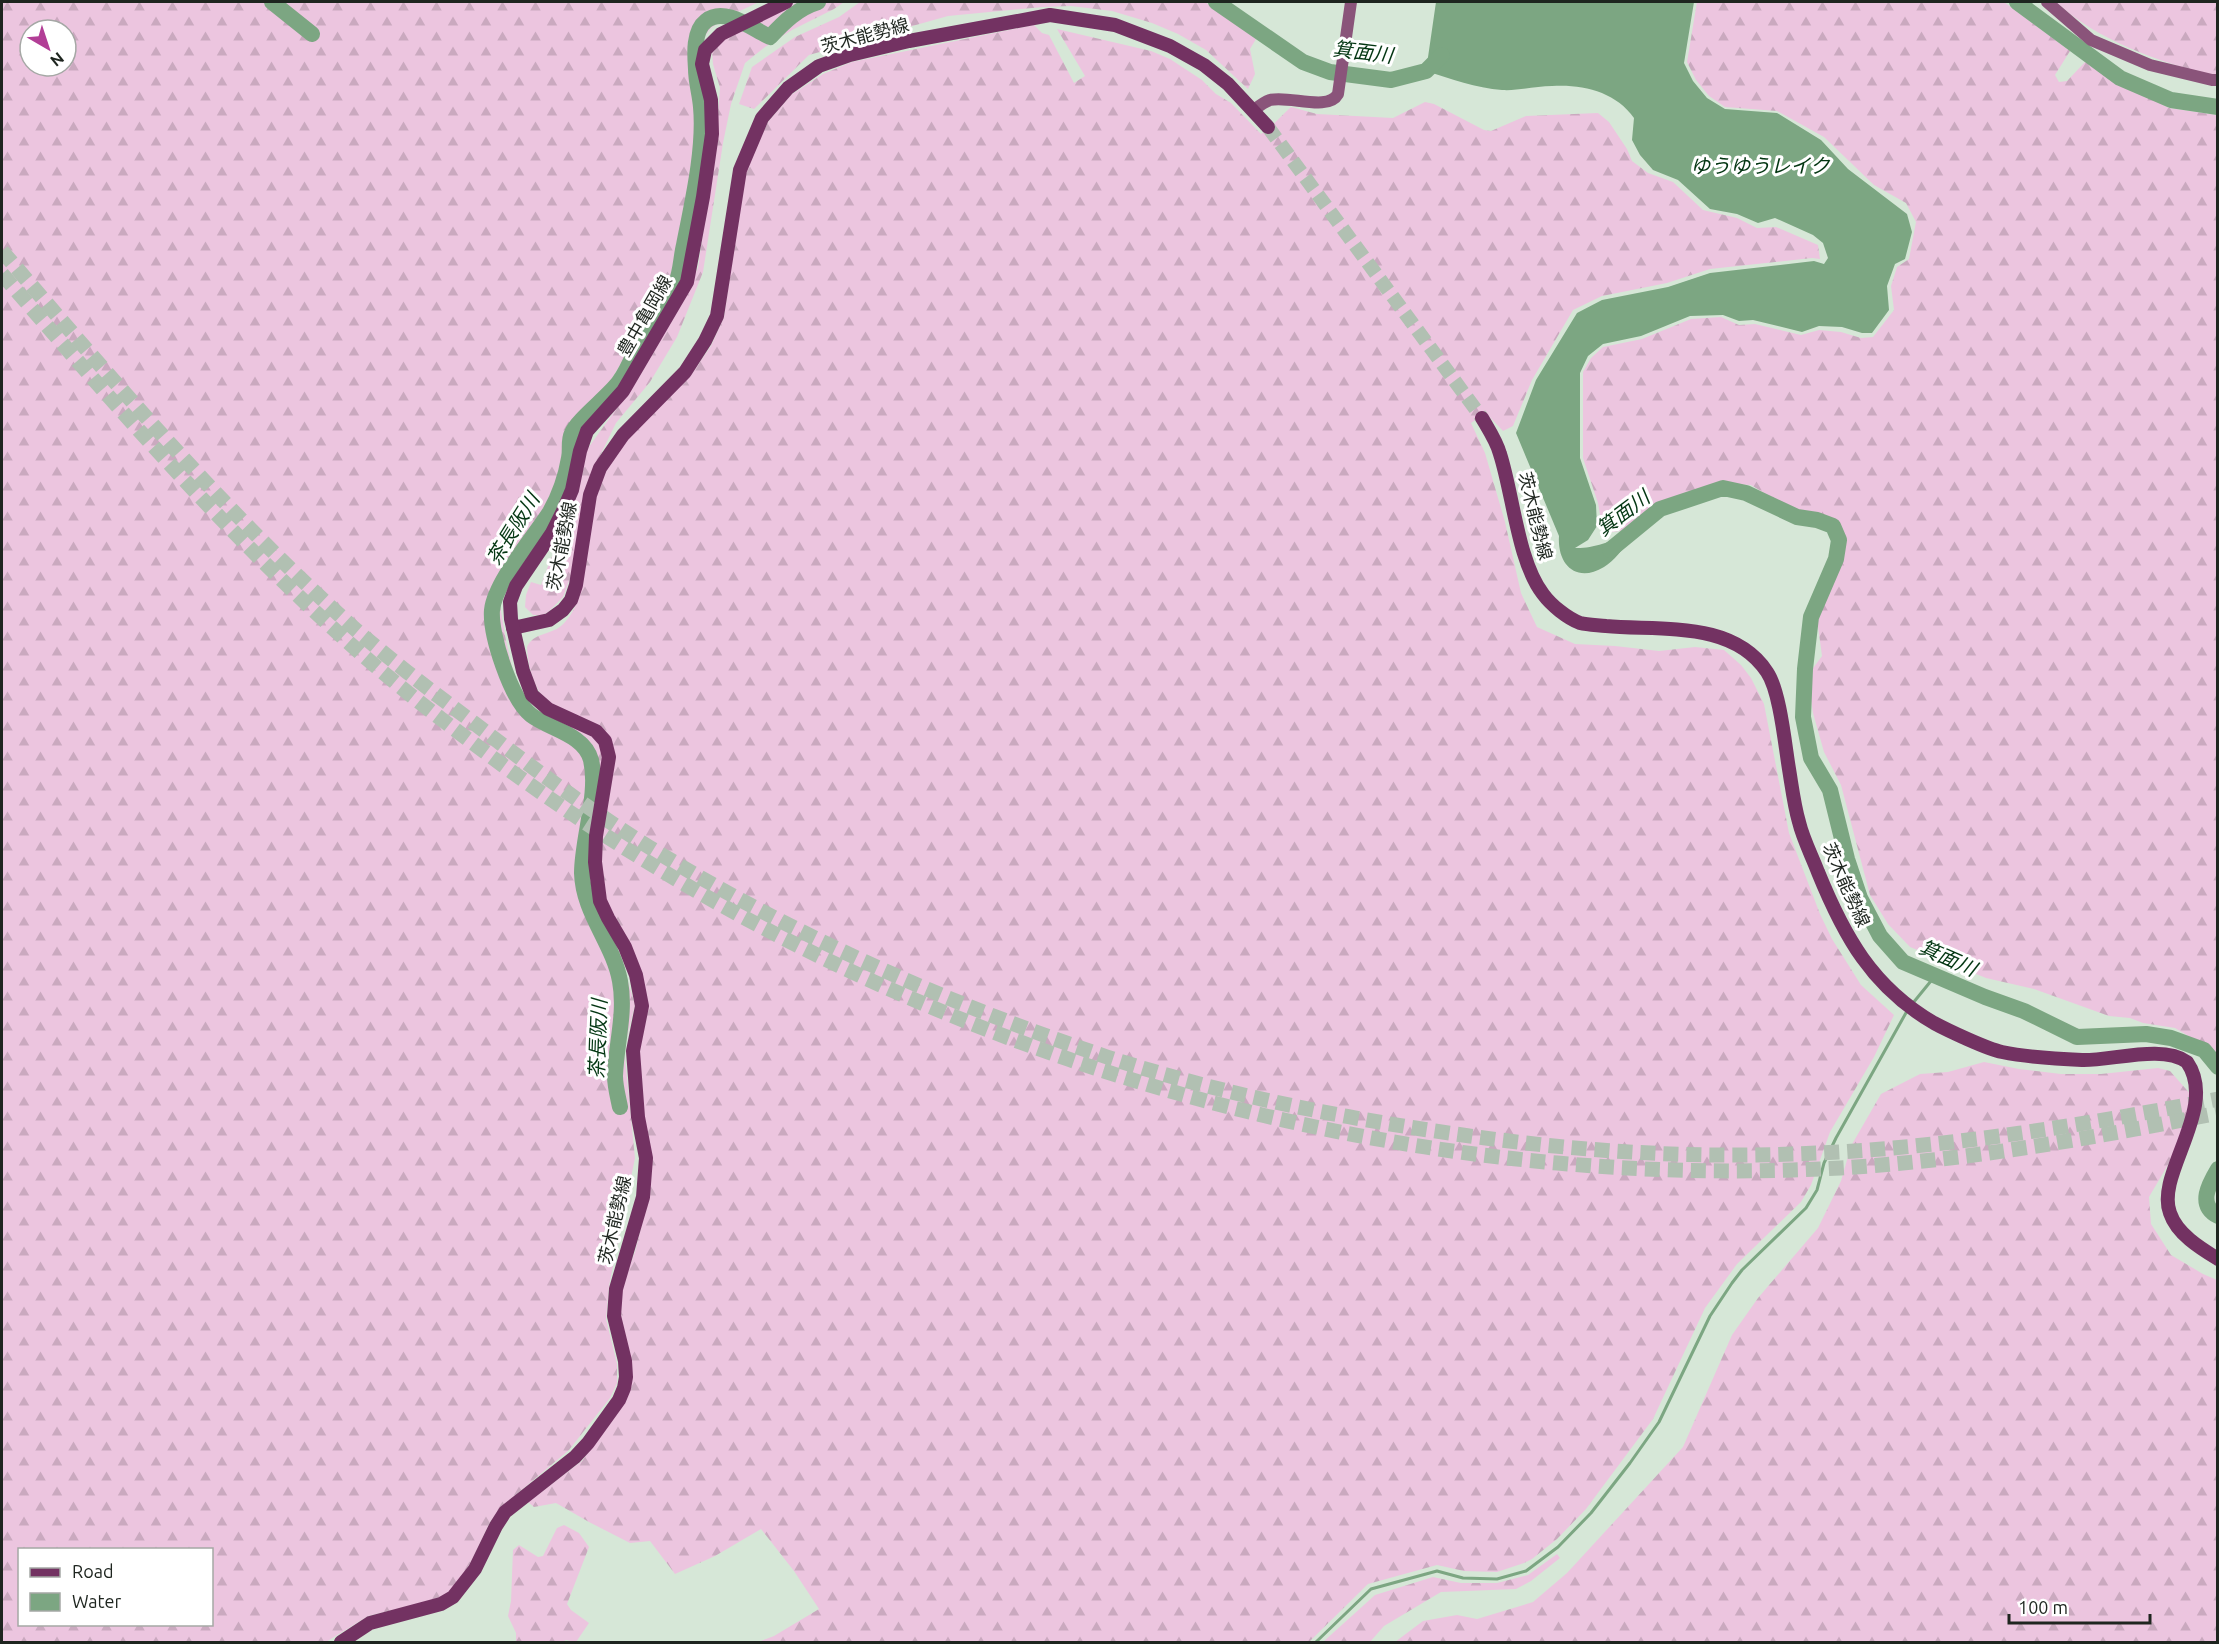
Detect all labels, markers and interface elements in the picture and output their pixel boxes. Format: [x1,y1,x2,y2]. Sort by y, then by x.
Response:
street label: 茨木能勢線 [819,14,911,56]
north arrow [18,18,78,78]
water label: 箕面川 [1332,36,1396,67]
text: N [47,49,68,70]
water label: ゆうゆうレイク [1690,154,1831,177]
street label: 豊中亀岡線 [613,272,675,359]
street label: 茨木能勢線 [1515,470,1557,562]
water label: 箕面川 [1592,484,1655,540]
water label: 茶長阪川 [482,487,545,569]
street label: 茨木能勢線 [543,500,579,592]
street label: 茨木能勢線 [1819,839,1874,930]
water label: 箕面川 [1916,935,1982,981]
water label: 茶長阪川 [585,997,610,1079]
street label: 茨木能勢線 [594,1174,634,1266]
legend [18,1548,213,1626]
text: Road [72,1561,114,1581]
scale bar [2009,1587,2150,1625]
text: Water [72,1591,122,1611]
text: 100 m [2018,1597,2068,1617]

